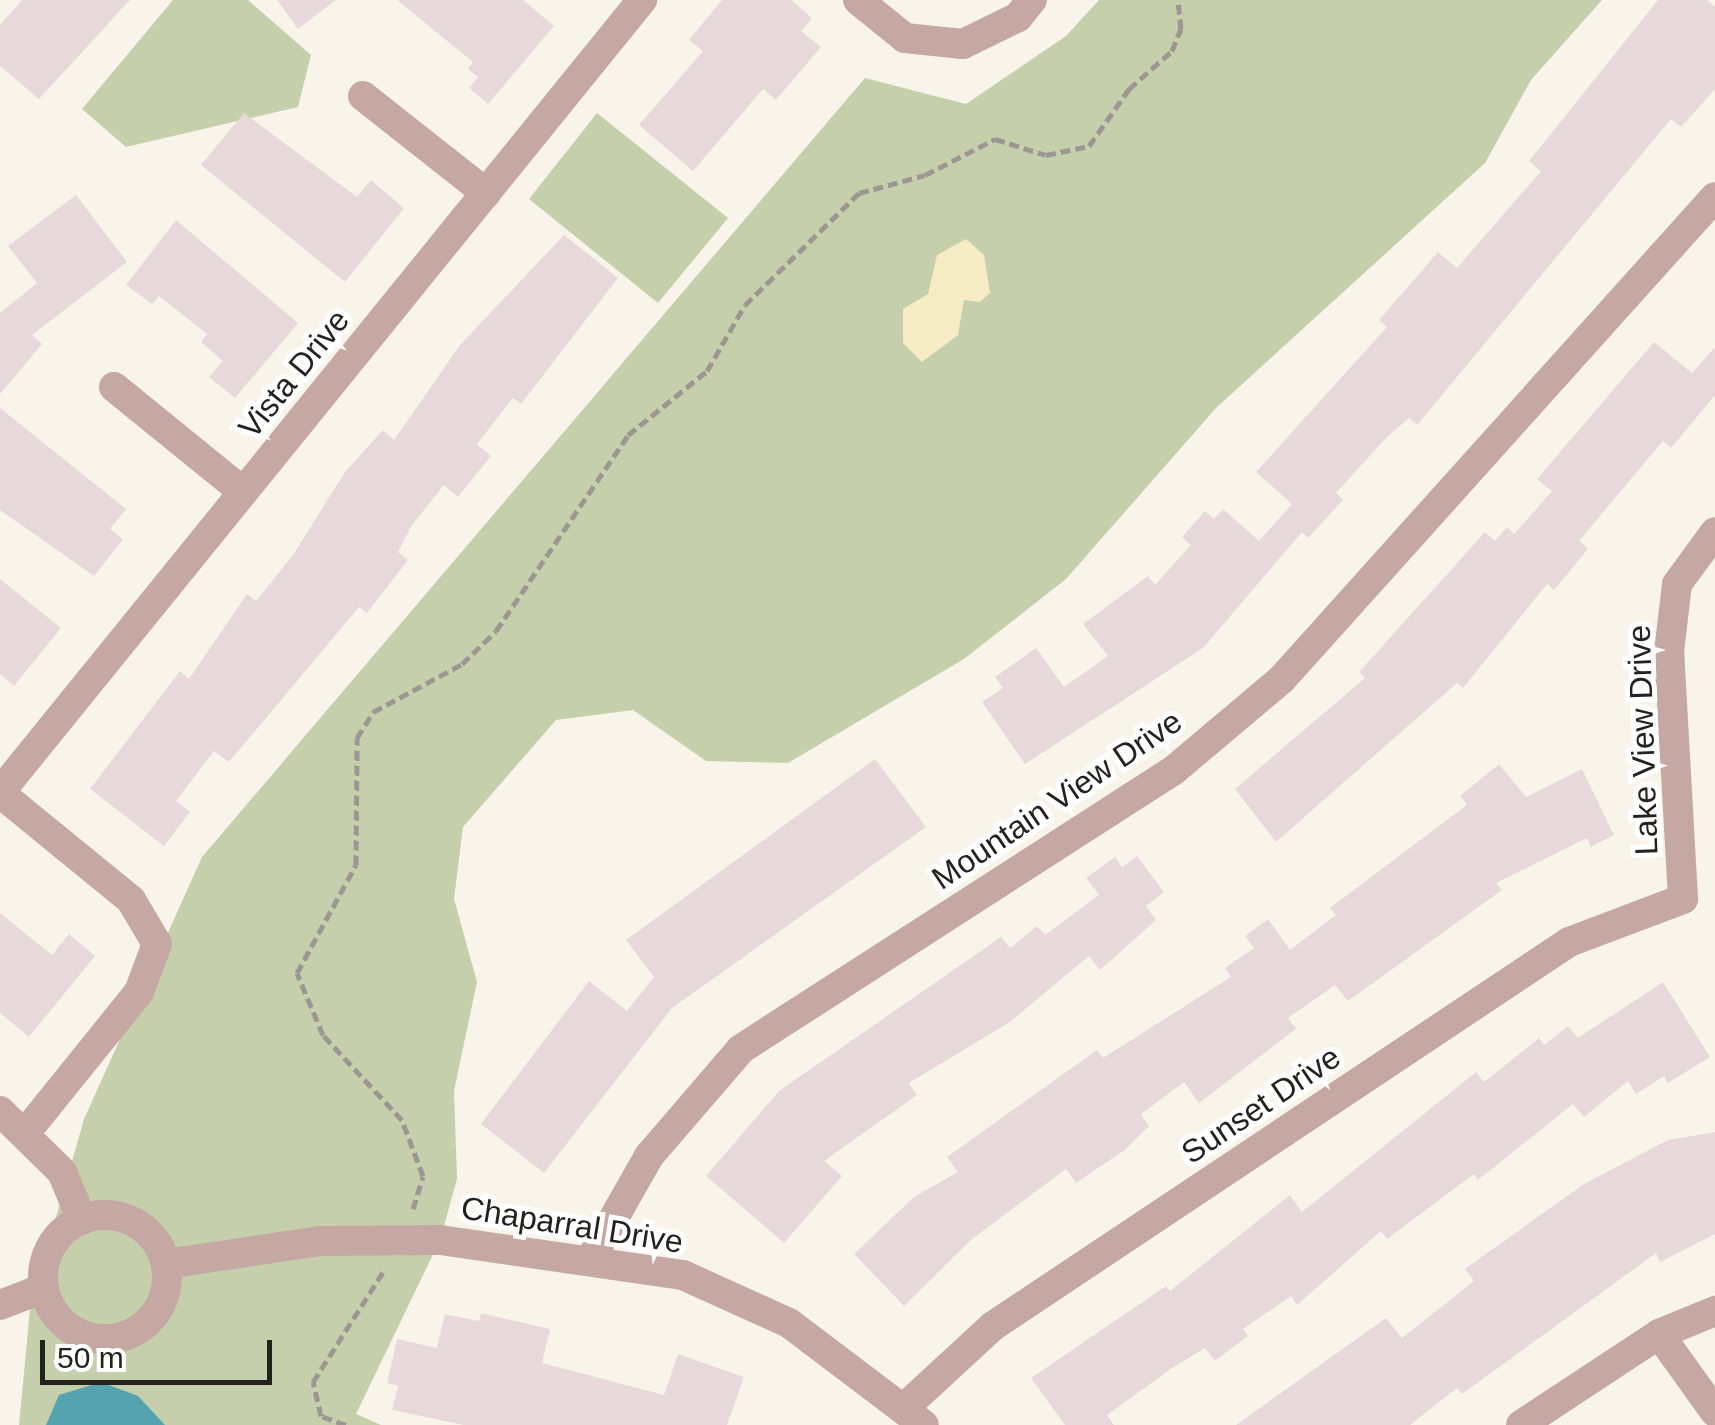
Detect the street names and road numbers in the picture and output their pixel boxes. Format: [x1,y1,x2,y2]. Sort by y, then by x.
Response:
street label: Vista Drive [231,302,357,446]
street label: Lake View Drive [1620,624,1666,856]
street label: Mountain View Drive [925,702,1189,898]
street label: Sunset Drive [1174,1038,1348,1172]
street label: Chaparral Drive [458,1189,686,1261]

